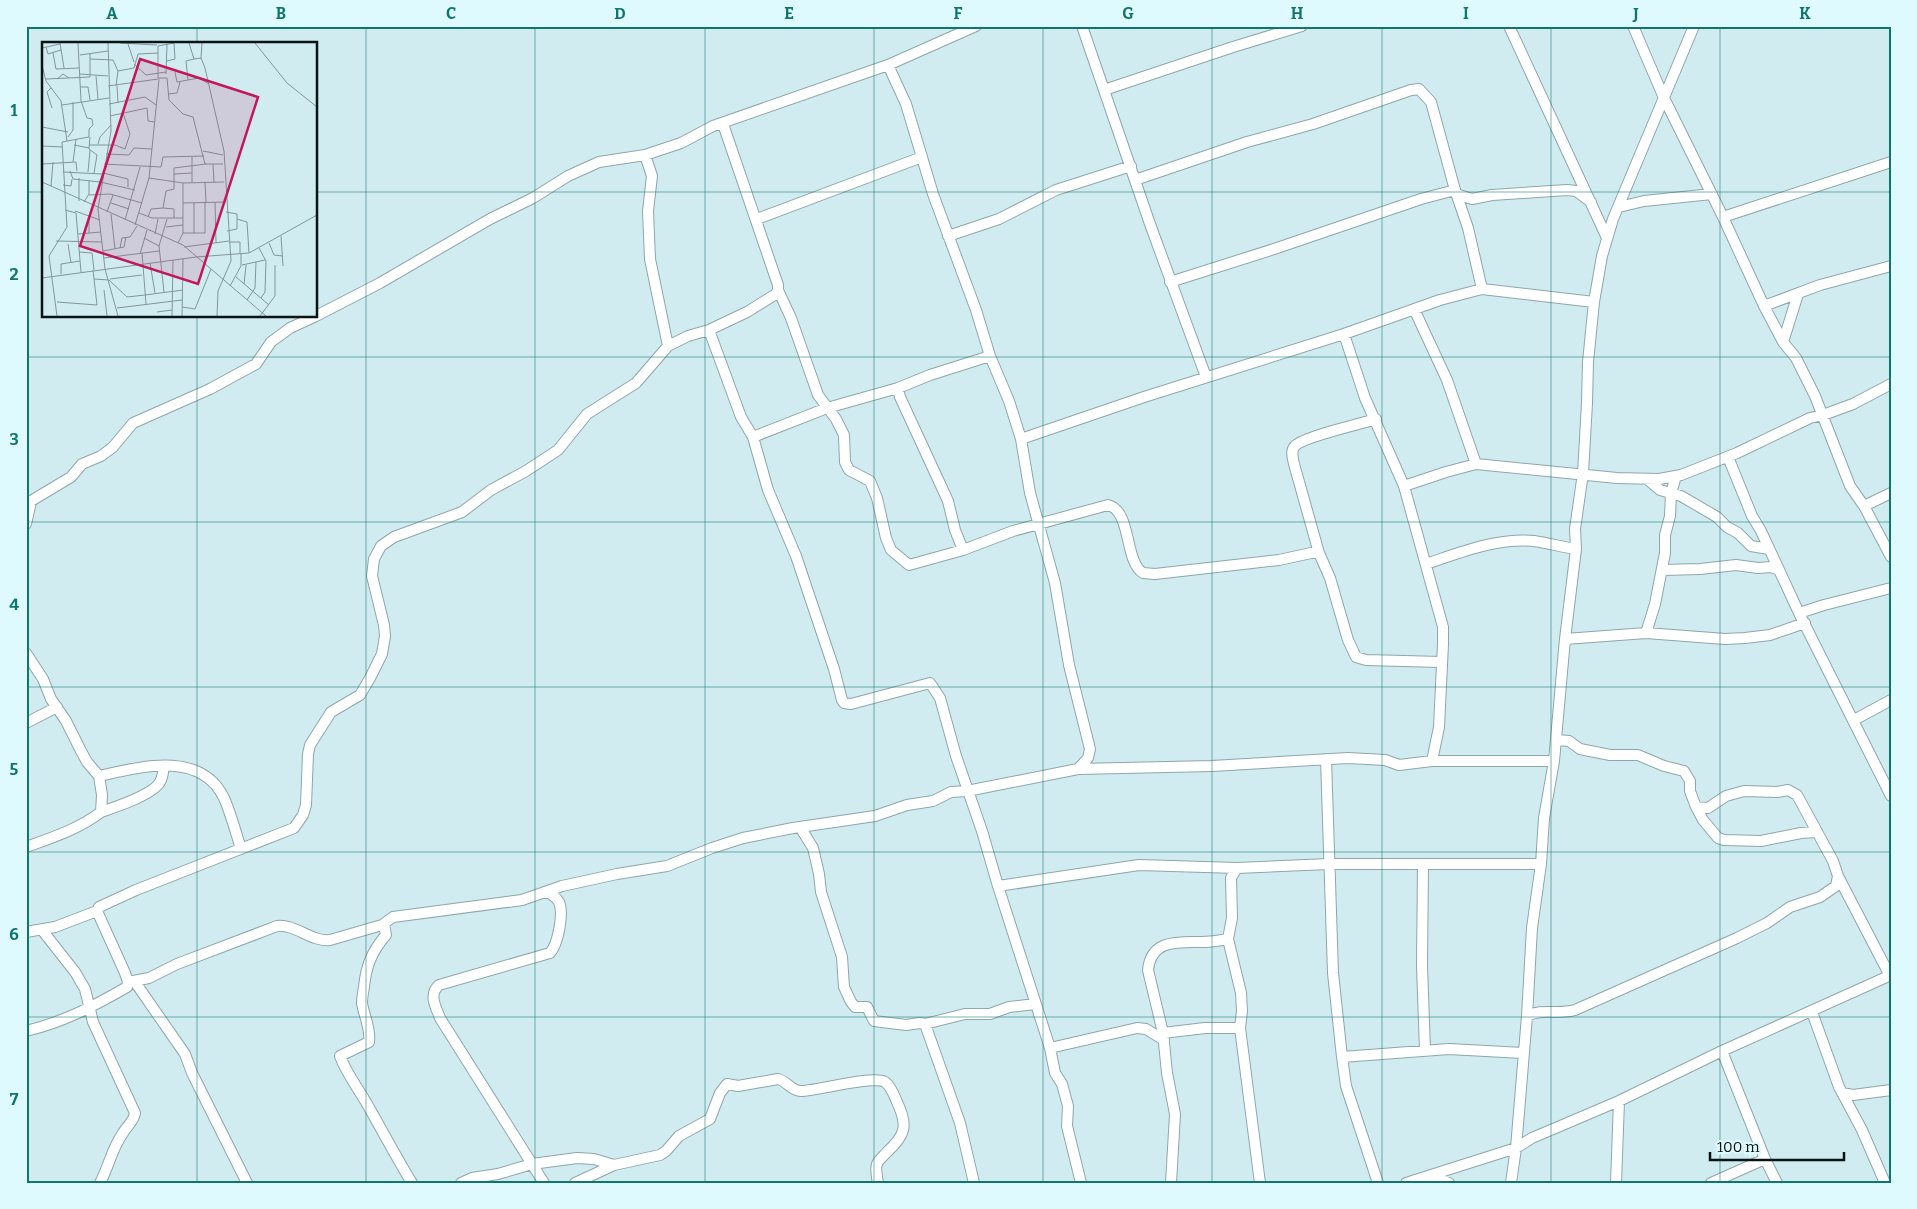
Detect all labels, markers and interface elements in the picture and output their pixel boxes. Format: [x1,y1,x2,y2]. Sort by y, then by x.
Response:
text: A [106,4,118,23]
text: B [276,4,286,23]
text: C [446,4,456,23]
text: D [614,4,626,23]
text: E [784,4,794,23]
text: F [954,4,963,23]
text: G [1122,4,1134,23]
text: H [1291,4,1304,23]
text: I [1463,4,1469,23]
text: J [1632,4,1639,23]
text: K [1799,4,1811,23]
inset map [42,42,318,318]
text: 1 [11,101,18,120]
text: 2 [9,265,19,284]
text: 3 [9,430,19,449]
text: 4 [9,595,19,614]
text: 5 [10,760,19,779]
text: 6 [9,925,19,944]
text: 7 [10,1090,19,1109]
scale bar [1710,1129,1843,1161]
text: 100 m [1717,1138,1760,1156]

